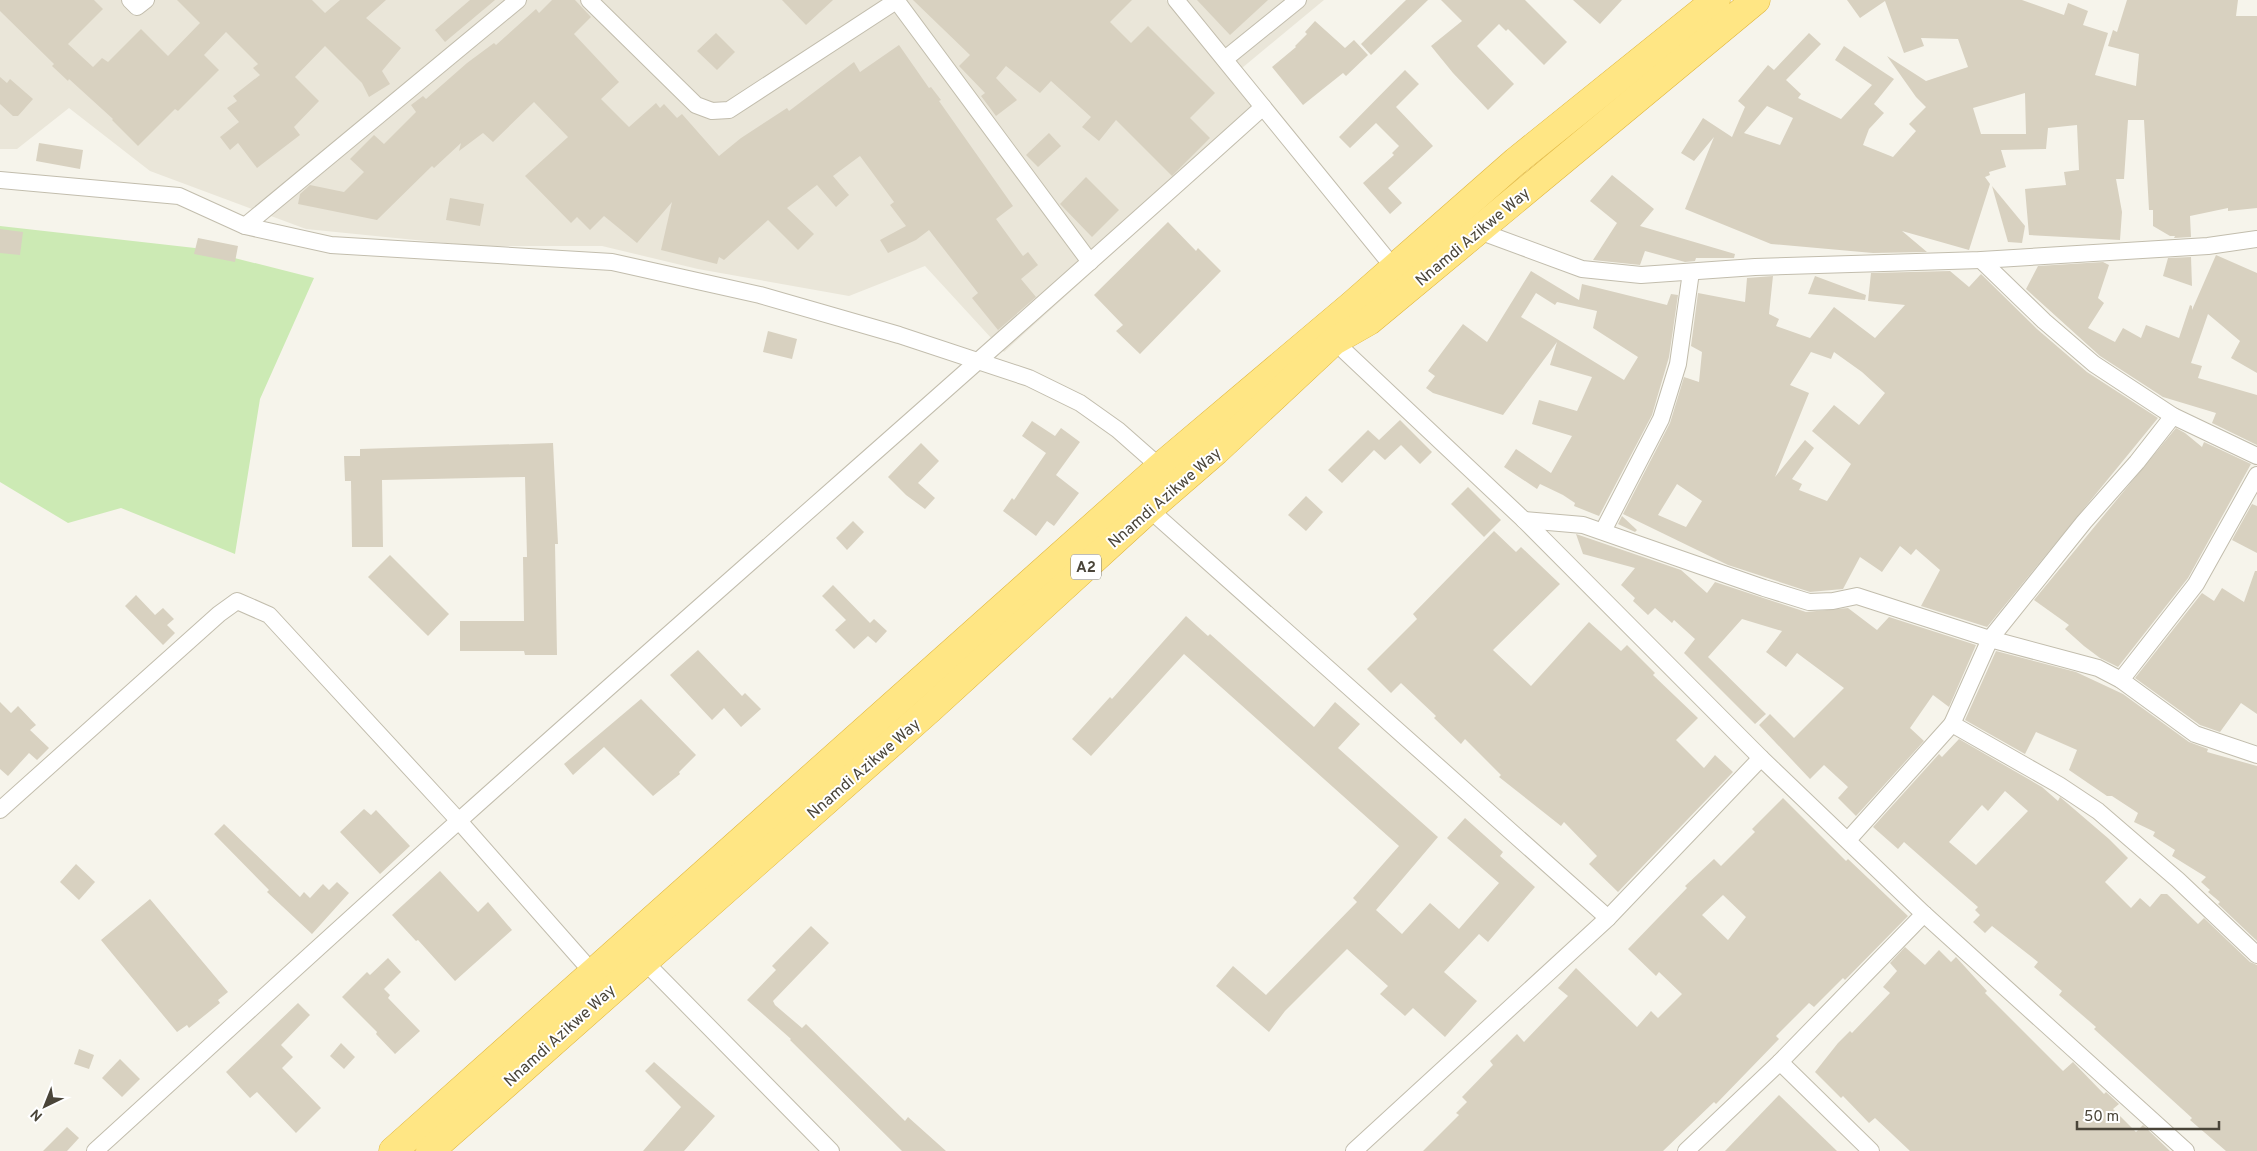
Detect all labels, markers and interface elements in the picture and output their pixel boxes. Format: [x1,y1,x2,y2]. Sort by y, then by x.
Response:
street label: Nnamdi Azikwe Way [1412,184,1535,291]
street label: Nnamdi Azikwe Way [1105,444,1226,553]
road number: A2 [1071,554,1101,580]
street label: Nnamdi Azikwe Way [804,715,925,824]
street label: Nnamdi Azikwe Way [500,981,620,1092]
north arrow [20,1081,70,1131]
scale bar [2077,1098,2220,1130]
text: N [28,1105,47,1124]
text: 50 m [2084,1108,2119,1127]

